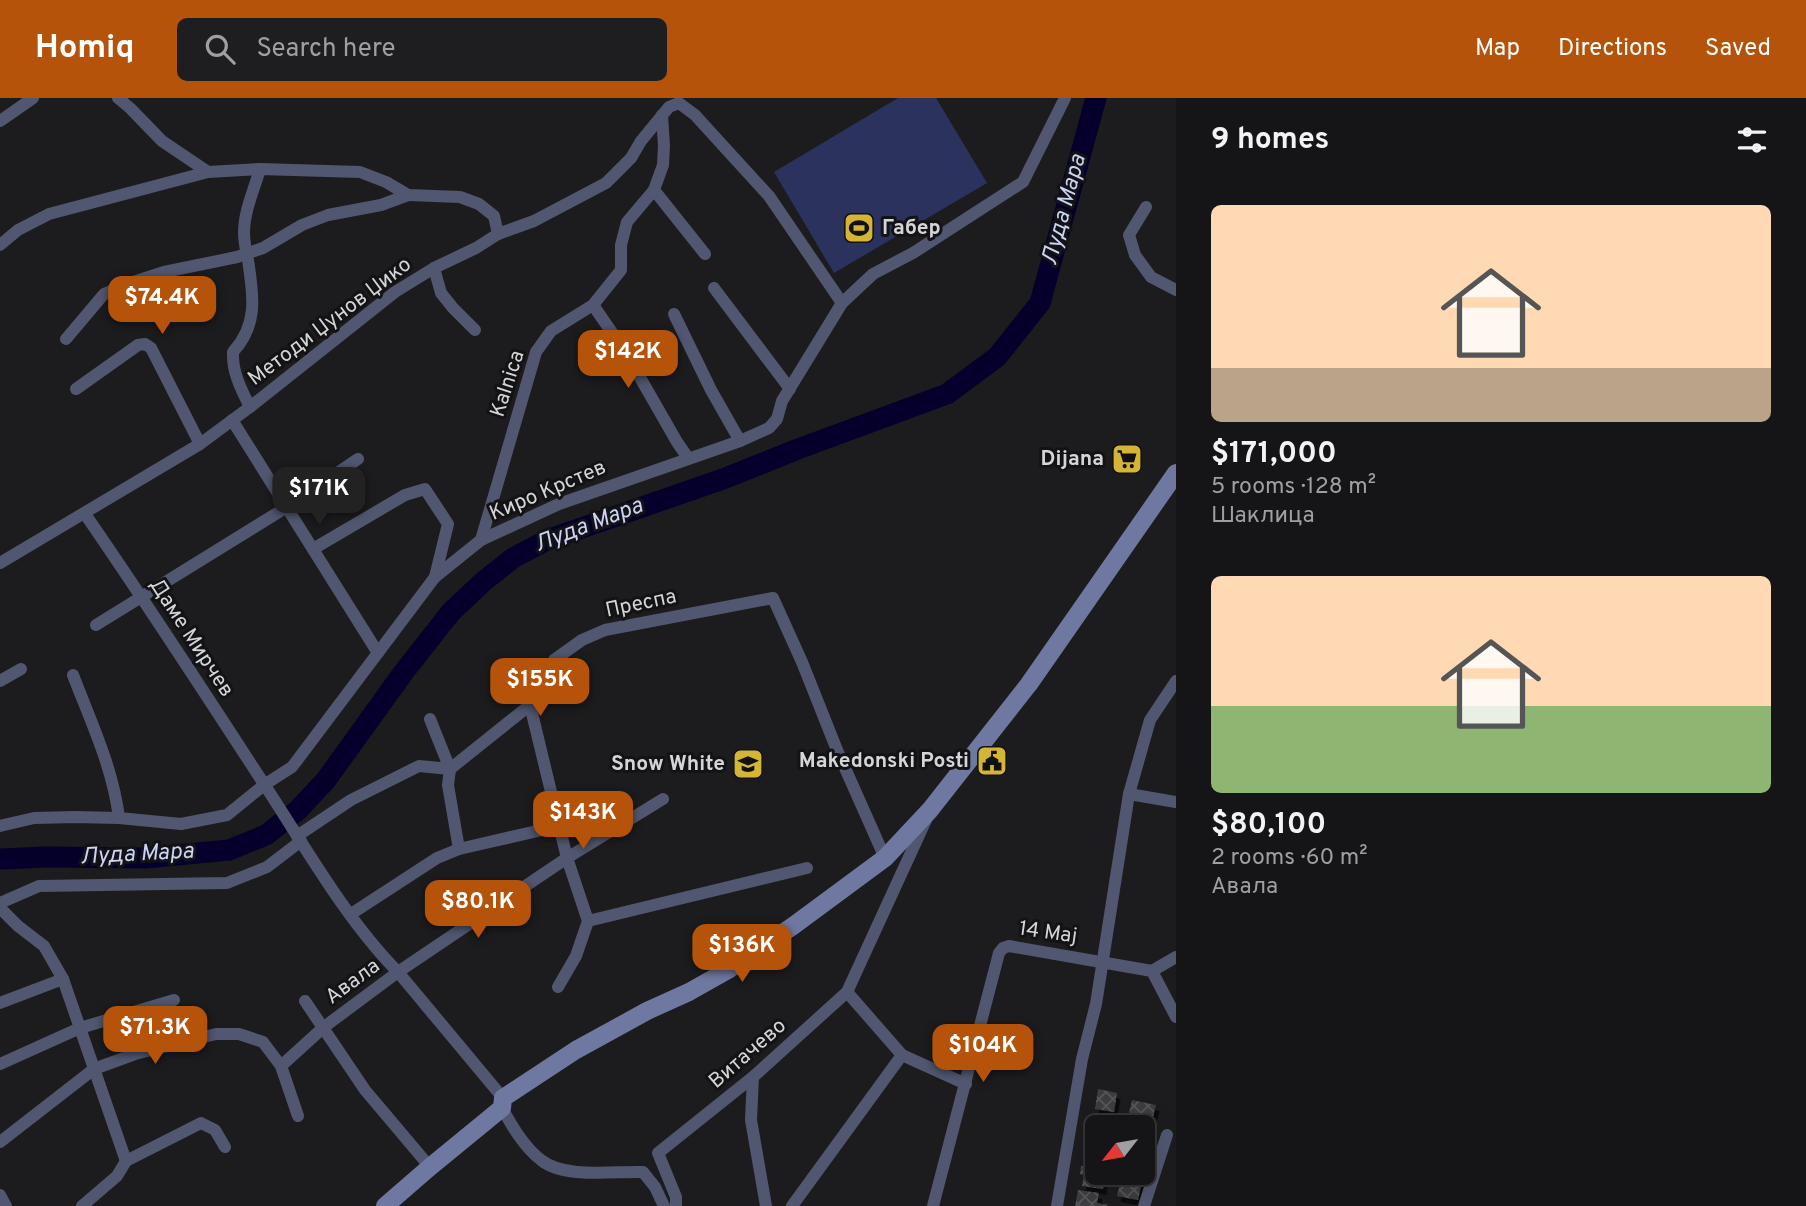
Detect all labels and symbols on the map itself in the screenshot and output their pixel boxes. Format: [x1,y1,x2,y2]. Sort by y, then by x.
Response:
water label: Луда Мара [1036,151,1094,269]
sports icon: Габер [842,211,876,245]
place label: Габер [882,215,941,242]
street label: Методи Џунов Џико [243,252,417,392]
pin: $74.4K [105,276,219,336]
pin: $142K [579,330,677,390]
street label: Kalnica [485,347,531,421]
supermarket icon: Dijana [1110,442,1144,476]
place label: Dijana [1041,446,1104,473]
street label: Киро Крстев [486,454,610,528]
pin: $171K [270,468,368,527]
water label: Луда Мара [531,492,647,560]
street label: Даме Мирчев [143,573,239,703]
street label: Преспа [603,583,679,625]
pin: $155K [491,658,589,718]
public building icon: Makedonski Posti [975,744,1009,778]
school or university icon: Snow White [731,747,765,781]
place label: Makedonski Posti [799,748,969,775]
place label: Snow White [611,751,725,778]
pin: $143K [534,792,632,851]
water label: Луда Мара [79,838,195,872]
pin: $80.1K [421,880,535,940]
street label: 14 Мај [1017,916,1079,950]
pin: $136K [693,924,791,984]
street label: Авала [320,953,386,1011]
pin: $71.3K [98,1006,212,1066]
street label: Витачево [704,1013,792,1095]
pin: $104K [934,1024,1032,1084]
north arrow [1085,1115,1155,1185]

